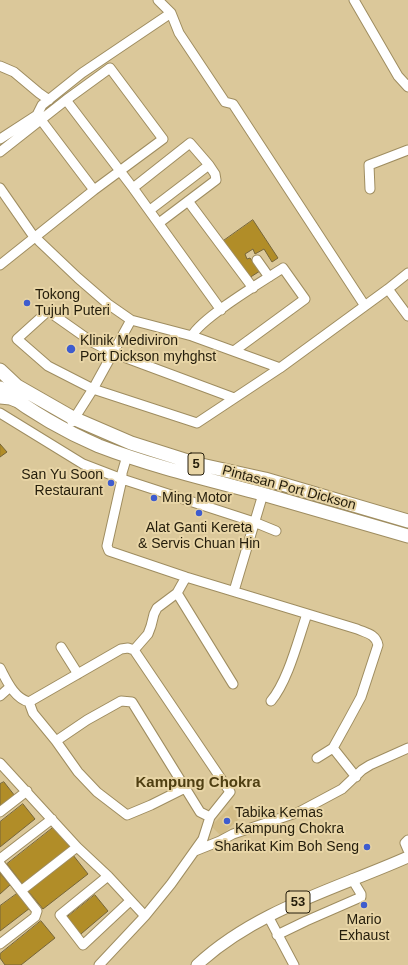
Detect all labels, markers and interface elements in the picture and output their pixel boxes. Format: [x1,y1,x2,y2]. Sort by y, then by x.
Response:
place label: Tokong Tujuh Puteri [35,287,110,320]
marker: Tokong Tujuh Puteri [22,298,32,308]
place label: Klinik Mediviron Port Dickson myhghst [80,333,216,366]
marker: Klinik Mediviron Port Dickson myhghst [65,343,77,355]
road number: 5 [188,453,204,475]
street label: Pintasan Port Dickson [220,462,358,514]
place label: San Yu Soon Restaurant [21,467,103,500]
marker: San Yu Soon Restaurant [106,478,116,488]
place label: Ming Motor [162,490,232,506]
marker: Ming Motor [149,493,159,503]
marker: Alat Ganti Kereta & Servis Chuan Hin [194,508,204,518]
place label: Alat Ganti Kereta & Servis Chuan Hin [138,520,260,552]
district label: Kampung Chokra [135,774,261,792]
place label: Tabika Kemas Kampung Chokra [235,805,344,838]
marker: Tabika Kemas Kampung Chokra [222,816,232,826]
place label: Sharikat Kim Boh Seng [214,839,359,855]
marker: Sharikat Kim Boh Seng [362,842,372,852]
road number: 53 [286,891,310,913]
marker: Mario Exhaust [359,900,369,910]
place label: Mario Exhaust [339,912,389,944]

